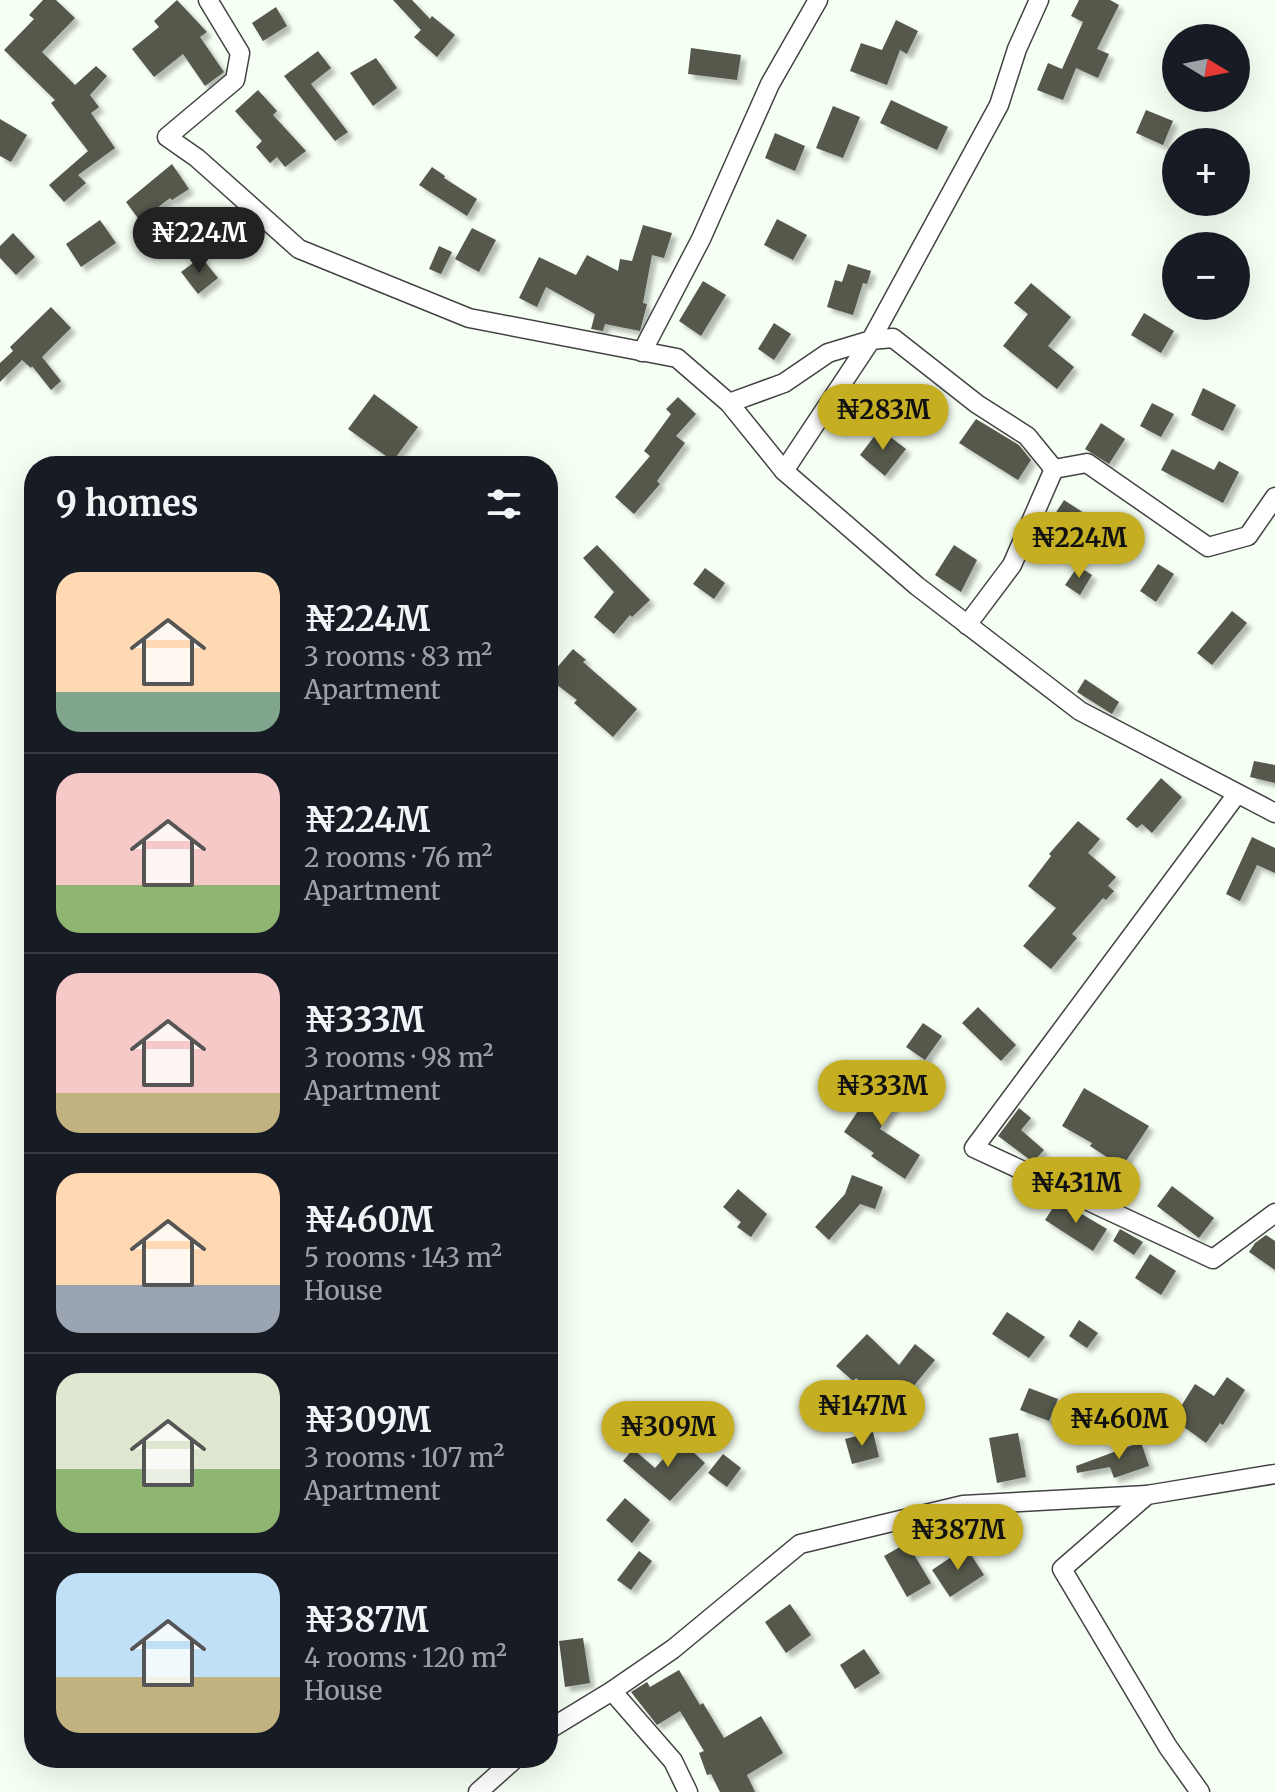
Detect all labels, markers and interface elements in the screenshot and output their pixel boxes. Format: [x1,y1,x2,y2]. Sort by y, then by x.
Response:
north arrow [1162,24,1250,112]
map controls [1162,24,1250,320]
button: + [1162,128,1250,216]
pin: ₦224M [143,207,255,275]
text: ₦224M [151,216,247,249]
button: − [1162,232,1250,320]
pin: ₦283M [827,384,939,452]
text: ₦283M [835,393,931,426]
icon: filters [482,482,526,526]
text: 9 homes [56,483,198,525]
pin: ₦224M [1023,512,1135,580]
text: ₦224M [1031,521,1127,554]
text: ₦224M [304,598,430,640]
icon: home [120,604,216,700]
text: 3 rooms · 83 m² [304,640,492,673]
text: Apartment [304,673,441,706]
text: ₦224M [304,799,430,841]
icon: home [120,805,216,901]
text: 2 rooms · 76 m² [304,841,492,874]
text: Apartment [304,874,441,907]
text: ₦333M [304,999,425,1041]
icon: home [120,1005,216,1101]
text: 3 rooms · 98 m² [304,1041,494,1074]
pin: ₦333M [826,1060,938,1128]
text: ₦333M [836,1069,928,1102]
text: Apartment [304,1074,441,1107]
pin: ₦431M [1020,1157,1132,1225]
text: ₦431M [1030,1166,1122,1199]
text: ₦460M [304,1199,434,1241]
icon: home [120,1205,216,1301]
text: 5 rooms · 143 m² [304,1241,502,1274]
text: House [304,1274,382,1307]
pin: ₦147M [806,1380,918,1448]
text: ₦147M [817,1389,907,1422]
pin: ₦460M [1063,1393,1175,1461]
text: ₦309M [304,1399,431,1441]
pin: ₦309M [612,1401,724,1469]
text: ₦460M [1069,1402,1169,1435]
icon: home [120,1405,216,1501]
text: ₦309M [619,1410,717,1443]
text: 3 rooms · 107 m² [304,1441,504,1474]
text: Apartment [304,1474,441,1507]
pin: ₦387M [902,1504,1014,1572]
text: ₦387M [910,1513,1006,1546]
text: ₦387M [304,1599,429,1641]
icon: home [120,1605,216,1701]
text: 4 rooms · 120 m² [304,1641,507,1674]
text: House [304,1674,382,1707]

